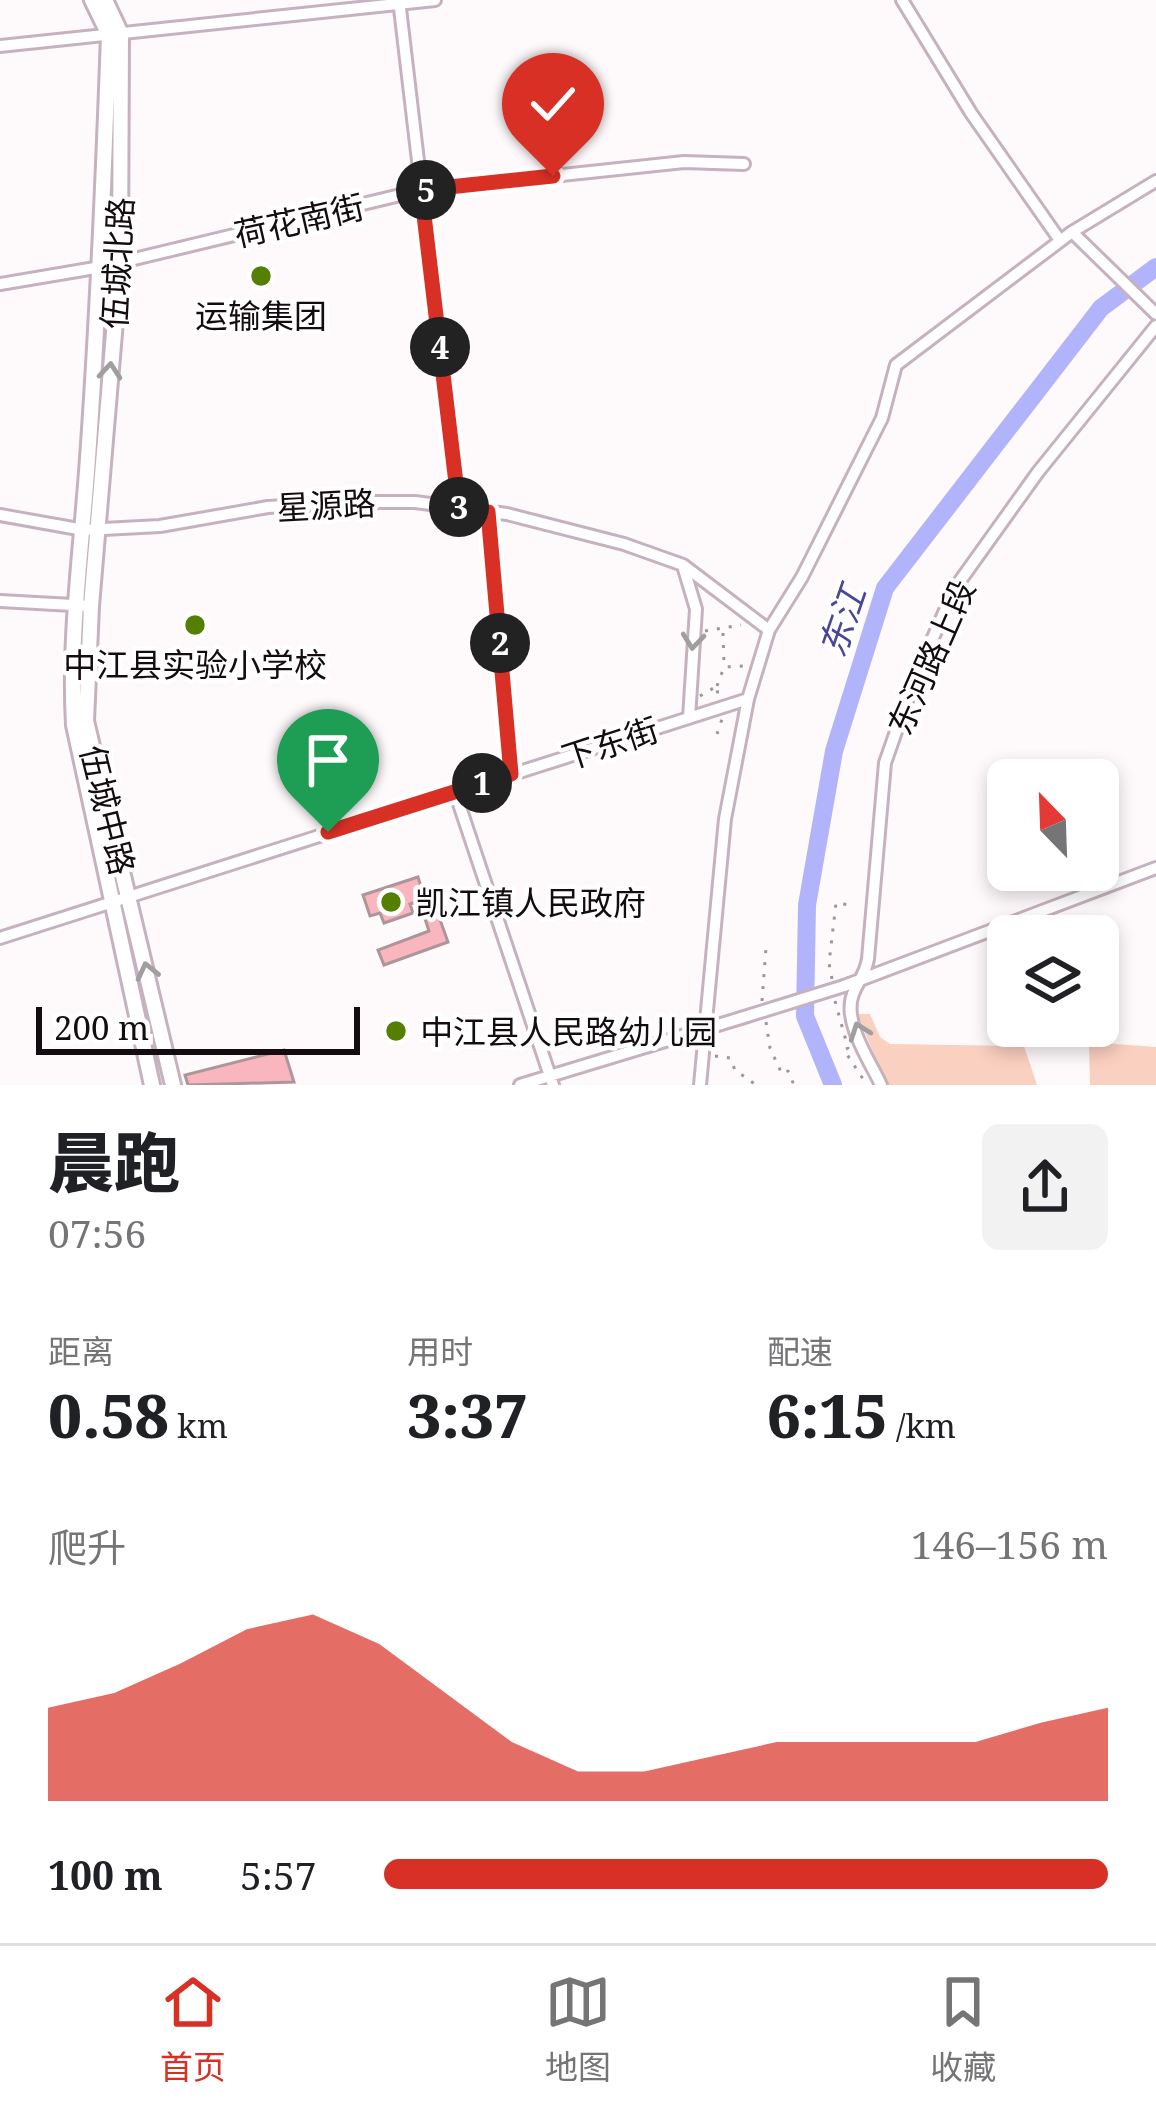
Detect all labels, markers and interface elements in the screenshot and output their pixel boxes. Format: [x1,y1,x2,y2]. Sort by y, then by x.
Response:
pin [502,53,604,176]
icon: check [520,71,586,137]
pin: 5 [396,160,456,220]
text: 5 [417,167,435,212]
street label: 荷花南街 [230,183,368,257]
street label: 伍城北路 [91,196,143,330]
marker: 运输集团 [248,263,274,289]
place label: 运输集团 [195,293,327,338]
pin: 4 [410,317,470,377]
text: 4 [431,324,449,369]
one-way arrow [97,361,123,380]
pin: 3 [429,477,489,537]
street label: 星源路 [275,480,377,530]
text: 3 [450,484,468,529]
street label: 东河路上段 [877,572,985,742]
water label: 东江 [807,575,878,663]
marker: 中江县实验小学校 [182,612,208,638]
pin: 2 [470,613,530,673]
text: 2 [491,620,509,665]
one-way arrow [681,632,706,651]
place label: 中江县实验小学校 [63,642,327,687]
street label: 下东街 [556,706,664,780]
pin [277,709,379,832]
icon: arrive [295,727,361,793]
street label: 伍城中路 [70,741,146,879]
pin: 1 [452,753,512,813]
north arrow [987,759,1119,891]
map controls [987,759,1119,1047]
text: 1 [473,760,491,805]
place label: 凯江镇人民政府 [415,880,646,925]
marker: 凯江镇人民政府 [378,889,404,915]
button: layers [987,915,1119,1047]
one-way arrow [135,962,160,982]
scale bar [36,1001,360,1054]
text: 200 m [54,1005,149,1050]
place label: 中江县人民路幼儿园 [420,1009,717,1054]
marker: 中江县人民路幼儿园 [383,1018,409,1044]
one-way arrow [848,1021,873,1042]
text: 晨跑 [48,1116,180,1206]
button: share [982,1124,1108,1250]
text: 07:56 [48,1206,146,1259]
text: 距离 [48,1329,114,1374]
text: 用时 [407,1329,473,1374]
text: 配速 [767,1329,833,1374]
text: 0.58 [48,1374,169,1456]
text: 3:37 [407,1374,528,1456]
text: 6:15 [767,1374,887,1456]
text: km [169,1403,228,1448]
text: /km [887,1403,956,1448]
text: 146–156 m [911,1517,1108,1570]
text: 爬升 [48,1520,126,1573]
text: 100 m [48,1848,163,1901]
text: 5:57 [240,1848,317,1901]
tab: 首页 [160,1969,226,2089]
tab: 地图 [545,1969,611,2089]
tab: 收藏 [930,1969,996,2089]

